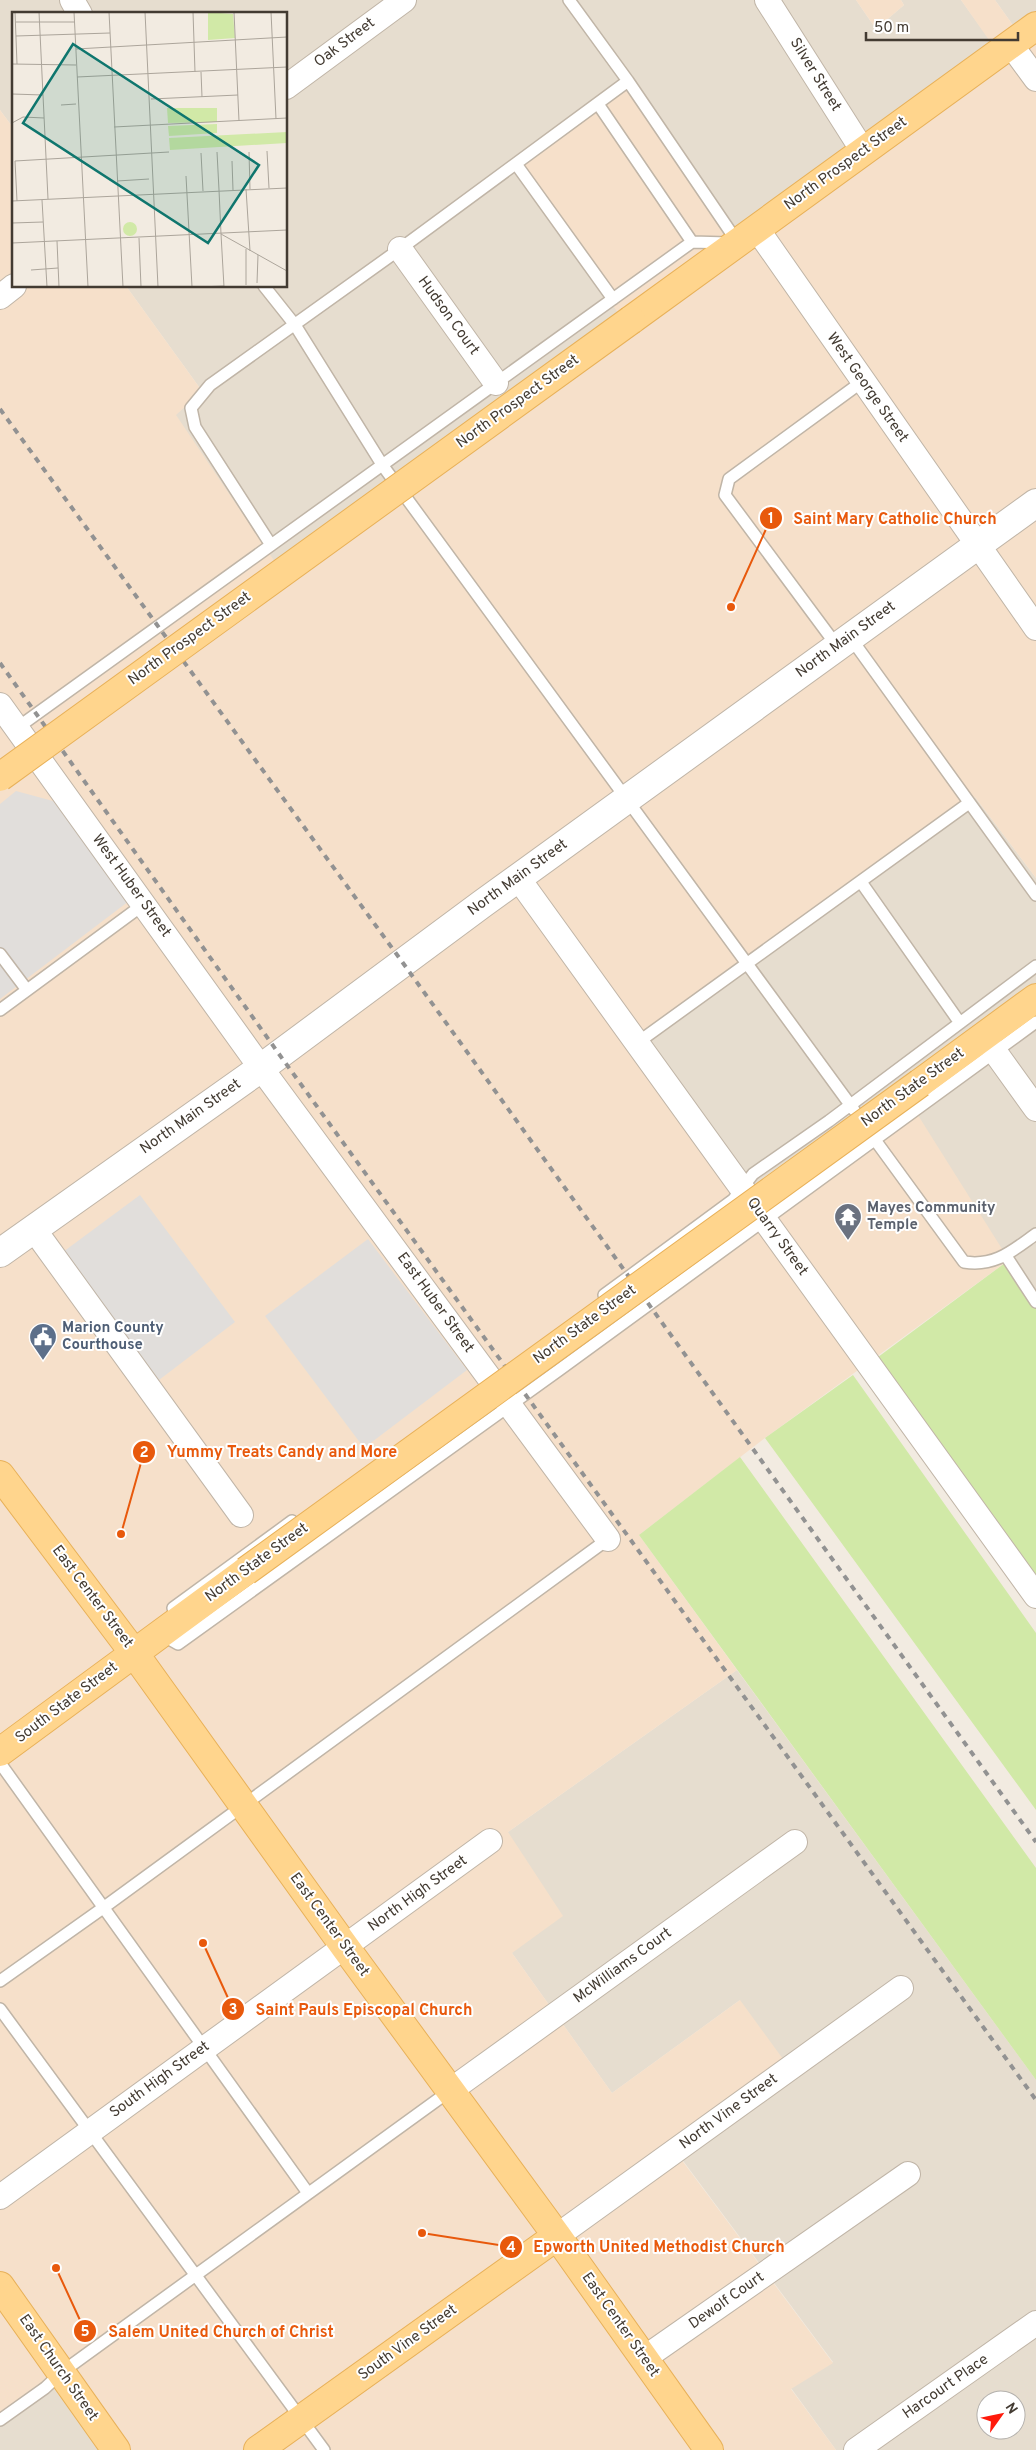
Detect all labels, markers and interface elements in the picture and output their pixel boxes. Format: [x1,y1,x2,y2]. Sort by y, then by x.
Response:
scale bar [866,10,1018,42]
inset map [12,12,288,288]
street label: Oak Street [311,14,379,72]
text: 50 m [874,19,909,38]
street label: Silver Street [785,35,845,115]
street label: North Prospect Street [781,113,911,215]
street label: Hudson Court [413,273,483,359]
street label: West George Street [822,329,912,447]
street label: North Prospect Street [453,351,583,453]
callout: Saint Mary Catholic Church [759,503,1007,534]
text: 1 [768,510,774,529]
text: Saint Mary Catholic Church [793,510,997,530]
street label: North Prospect Street [125,588,255,690]
street label: North Main Street [792,597,900,683]
street label: West Huber Street [87,831,175,941]
street label: North Main Street [464,835,572,921]
street label: North State Street [858,1044,968,1132]
street label: North Main Street [137,1075,245,1159]
street label: Quarry Street [742,1194,812,1280]
place label: Mayes Community Temple [867,1199,996,1235]
temple icon: Mayes Community Temple [833,1202,863,1241]
street label: East Huber Street [392,1249,478,1357]
street label: North State Street [530,1281,640,1369]
place label: Marion County Courthouse [62,1319,164,1355]
public building icon: Marion County Courthouse [28,1322,58,1361]
callout: Yummy Treats Candy and More [132,1436,407,1467]
text: Yummy Treats Candy and More [167,1443,397,1463]
text: 2 [139,1444,149,1463]
street label: North State Street [202,1519,312,1607]
street label: East Center Street [47,1542,137,1652]
street label: South State Street [12,1658,122,1748]
street label: North High Street [365,1852,471,1936]
street label: East Center Street [285,1869,373,1981]
street label: McWilliams Court [570,1924,676,2008]
callout: Saint Pauls Episcopal Church [220,1994,482,2025]
text: 3 [229,2001,238,2020]
text: Saint Pauls Episcopal Church [256,2001,472,2021]
street label: South High Street [106,2037,214,2123]
street label: North Vine Street [676,2070,782,2154]
callout: Epworth United Methodist Church [498,2231,795,2262]
text: Epworth United Methodist Church [533,2238,785,2258]
text: 4 [506,2239,516,2258]
street label: Dewolf Court [686,2268,768,2334]
street label: East Center Street [577,2269,663,2381]
street label: South Vine Street [355,2301,461,2385]
street label: East Church Street [14,2311,102,2425]
callout: Salem United Church of Christ [73,2315,343,2346]
text: 5 [80,2323,90,2342]
text: Salem United Church of Christ [108,2323,334,2343]
street label: Harcourt Place [899,2350,993,2424]
north arrow [976,2390,1026,2440]
text: N [1001,2400,1021,2418]

